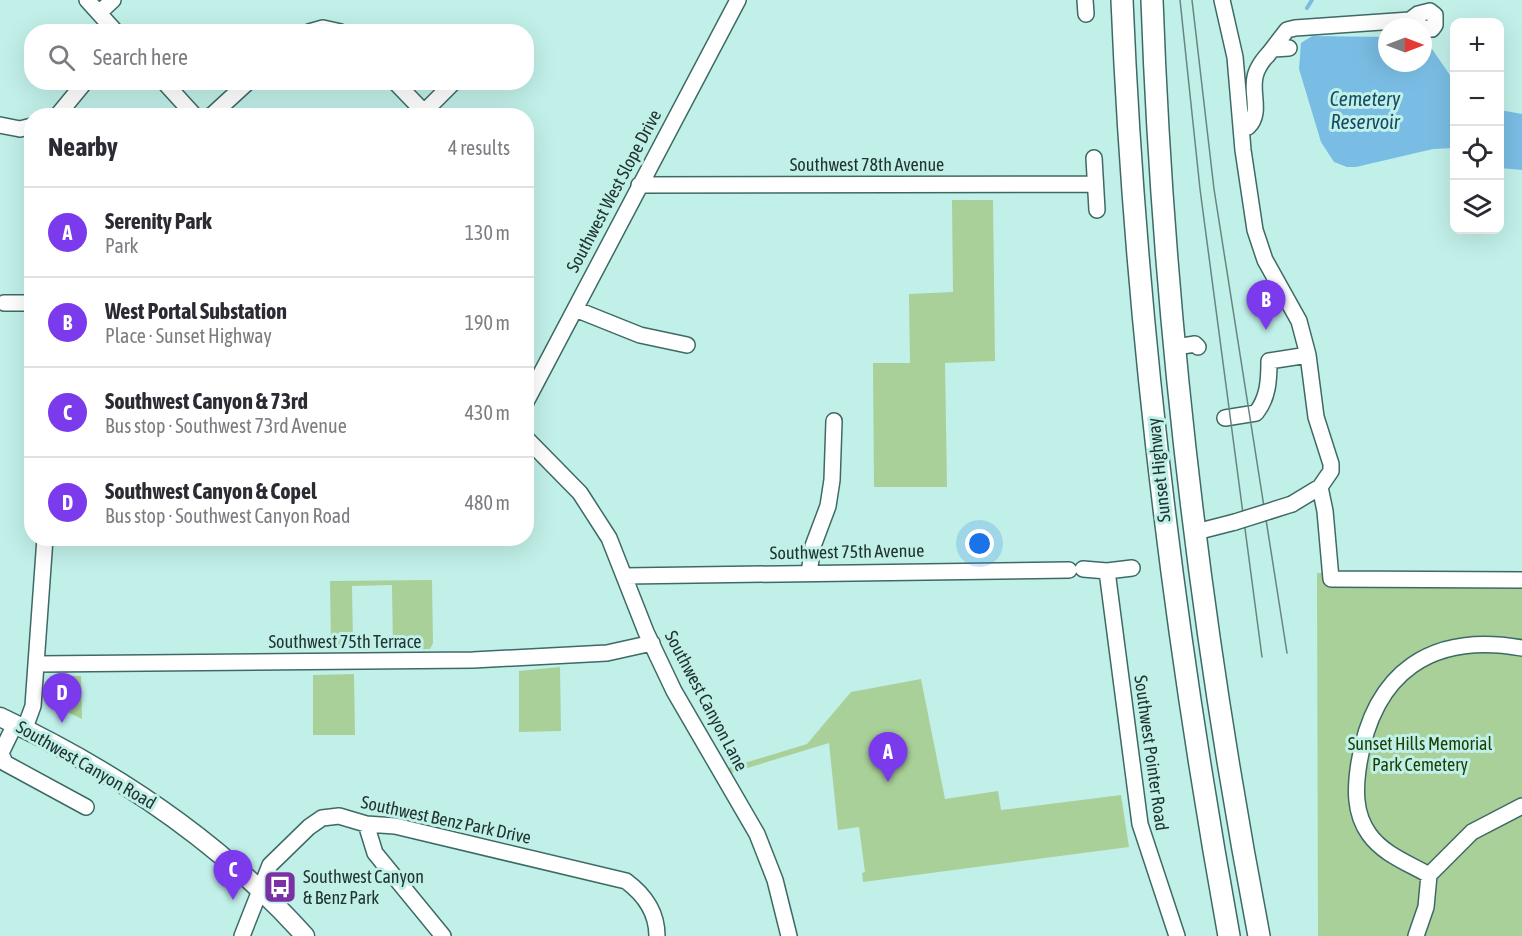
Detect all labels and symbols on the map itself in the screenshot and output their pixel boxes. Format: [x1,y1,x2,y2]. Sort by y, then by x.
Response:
north arrow [1378,18,1432,72]
water label: Cemetery Reservoir [1330,87,1401,133]
street label: Southwest West Slope Drive [562,106,665,276]
street label: Southwest 78th Avenue [790,154,944,175]
pin: B [1246,280,1286,330]
street label: Sunset Highway [1143,417,1174,523]
your location [965,529,994,558]
street label: Southwest 75th Avenue [770,540,924,563]
street label: Southwest Canyon Lane [661,627,752,774]
street label: Southwest 75th Terrace [268,631,422,652]
pin: D [42,674,82,723]
street label: Southwest Pointer Road [1130,674,1173,832]
street label: Southwest Canyon Road [13,716,160,813]
pin: A [868,732,908,782]
park label: Sunset Hills Memorial Park Cemetery [1348,733,1492,775]
street label: Southwest Benz Park Drive [359,791,533,848]
pin: C [214,850,252,900]
place label: Southwest Canyon & Benz Park [303,866,424,908]
bus stop icon: Southwest Canyon & Benz Park [262,869,298,905]

